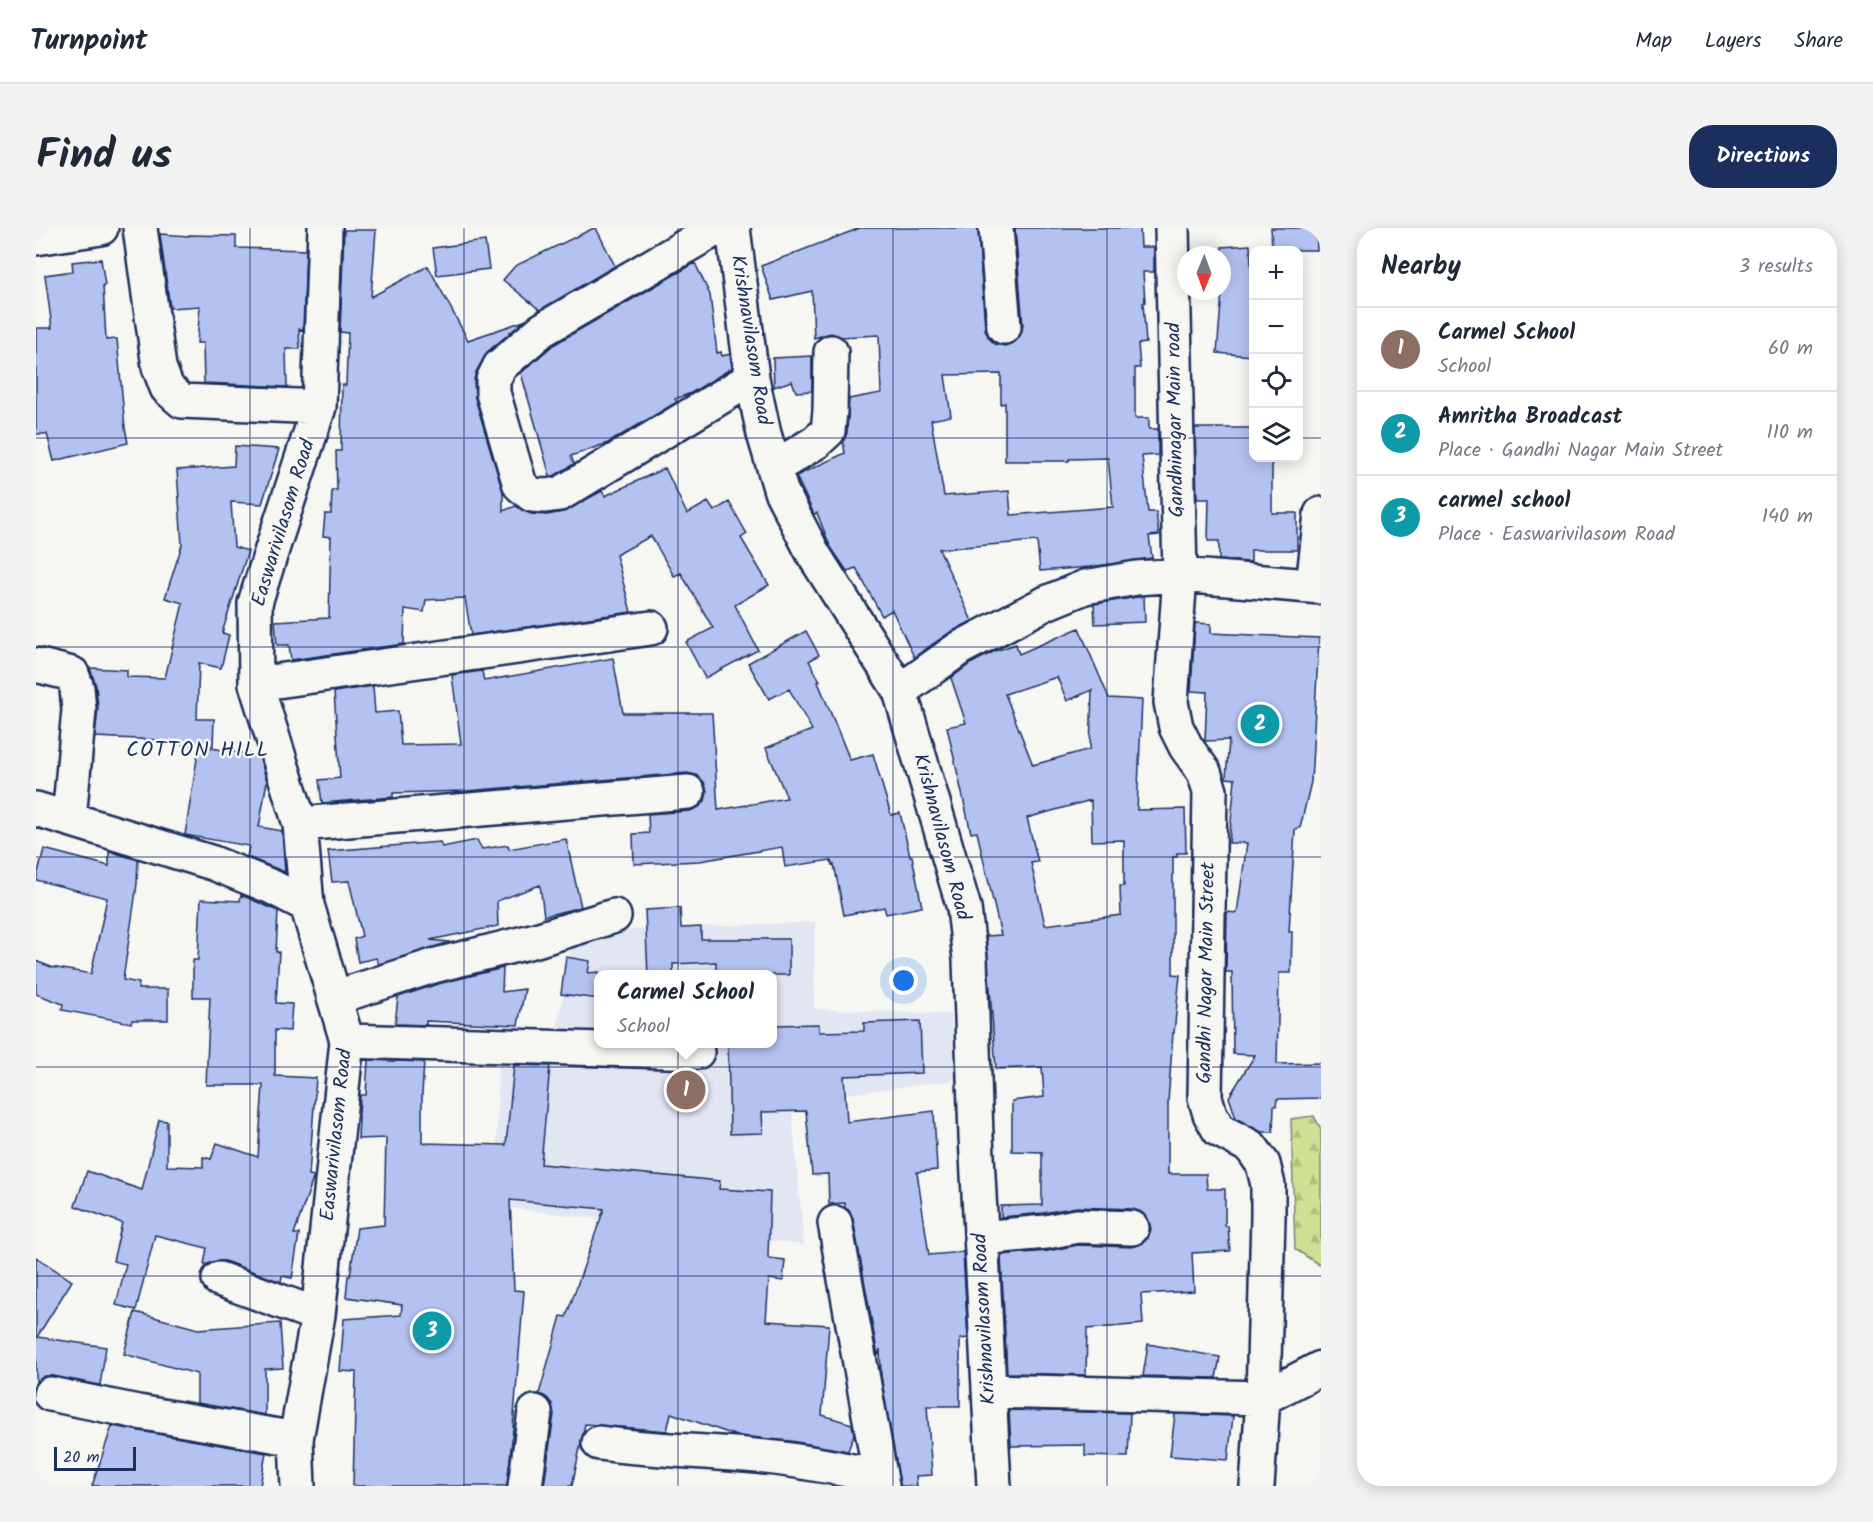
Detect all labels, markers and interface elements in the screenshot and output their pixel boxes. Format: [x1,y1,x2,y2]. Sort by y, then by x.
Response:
text: Turnpoint [30,19,148,64]
text: Map [1635,25,1672,58]
text: Layers [1705,25,1761,58]
text: Share [1794,25,1843,58]
text: Find us [36,123,172,190]
button: Directions [1689,125,1837,188]
north arrow [1177,246,1231,300]
map controls [1249,246,1303,462]
button: + [1249,246,1303,300]
text: Nearby [1381,246,1461,288]
text: 3 results [1739,251,1813,283]
street label: Krishnavilasom Road [721,253,779,428]
button: − [1249,300,1303,354]
text: Carmel School [1438,316,1575,351]
street label: Gandhinagar Main road [1158,321,1194,518]
text: 1 [1397,333,1404,365]
text: 60 m [1768,333,1813,365]
text: School [1438,351,1491,383]
button: locate [1249,354,1303,408]
text: Amritha Broadcast [1438,400,1623,435]
button: layers [1249,408,1303,462]
text: 2 [1395,417,1406,449]
text: 110 m [1767,417,1813,449]
street label: Easwarivilasom Road [243,435,325,610]
text: Place · Gandhi Nagar Main Street [1438,435,1723,467]
text: carmel school [1438,484,1570,519]
text: 3 [1395,501,1406,533]
text: 140 m [1762,501,1813,533]
text: Place · Easwarivilasom Road [1438,519,1675,551]
pin: 2 [1240,702,1280,746]
district label: COTTON HILL [126,734,270,767]
street label: Krishnavilasom Road [903,750,979,925]
street label: Gandhi Nagar Main Street [1189,862,1225,1084]
your location [889,966,918,995]
popup [594,970,777,1048]
text: Carmel School [617,976,754,1011]
text: School [617,1011,670,1043]
street label: Easwarivilasom Road [312,1046,362,1223]
pin: 1 [666,1068,706,1112]
street label: Krishnavilasom Road [964,1231,1005,1406]
pin: 3 [412,1308,452,1354]
scale bar [54,1444,136,1472]
text: 20 m [63,1445,99,1470]

